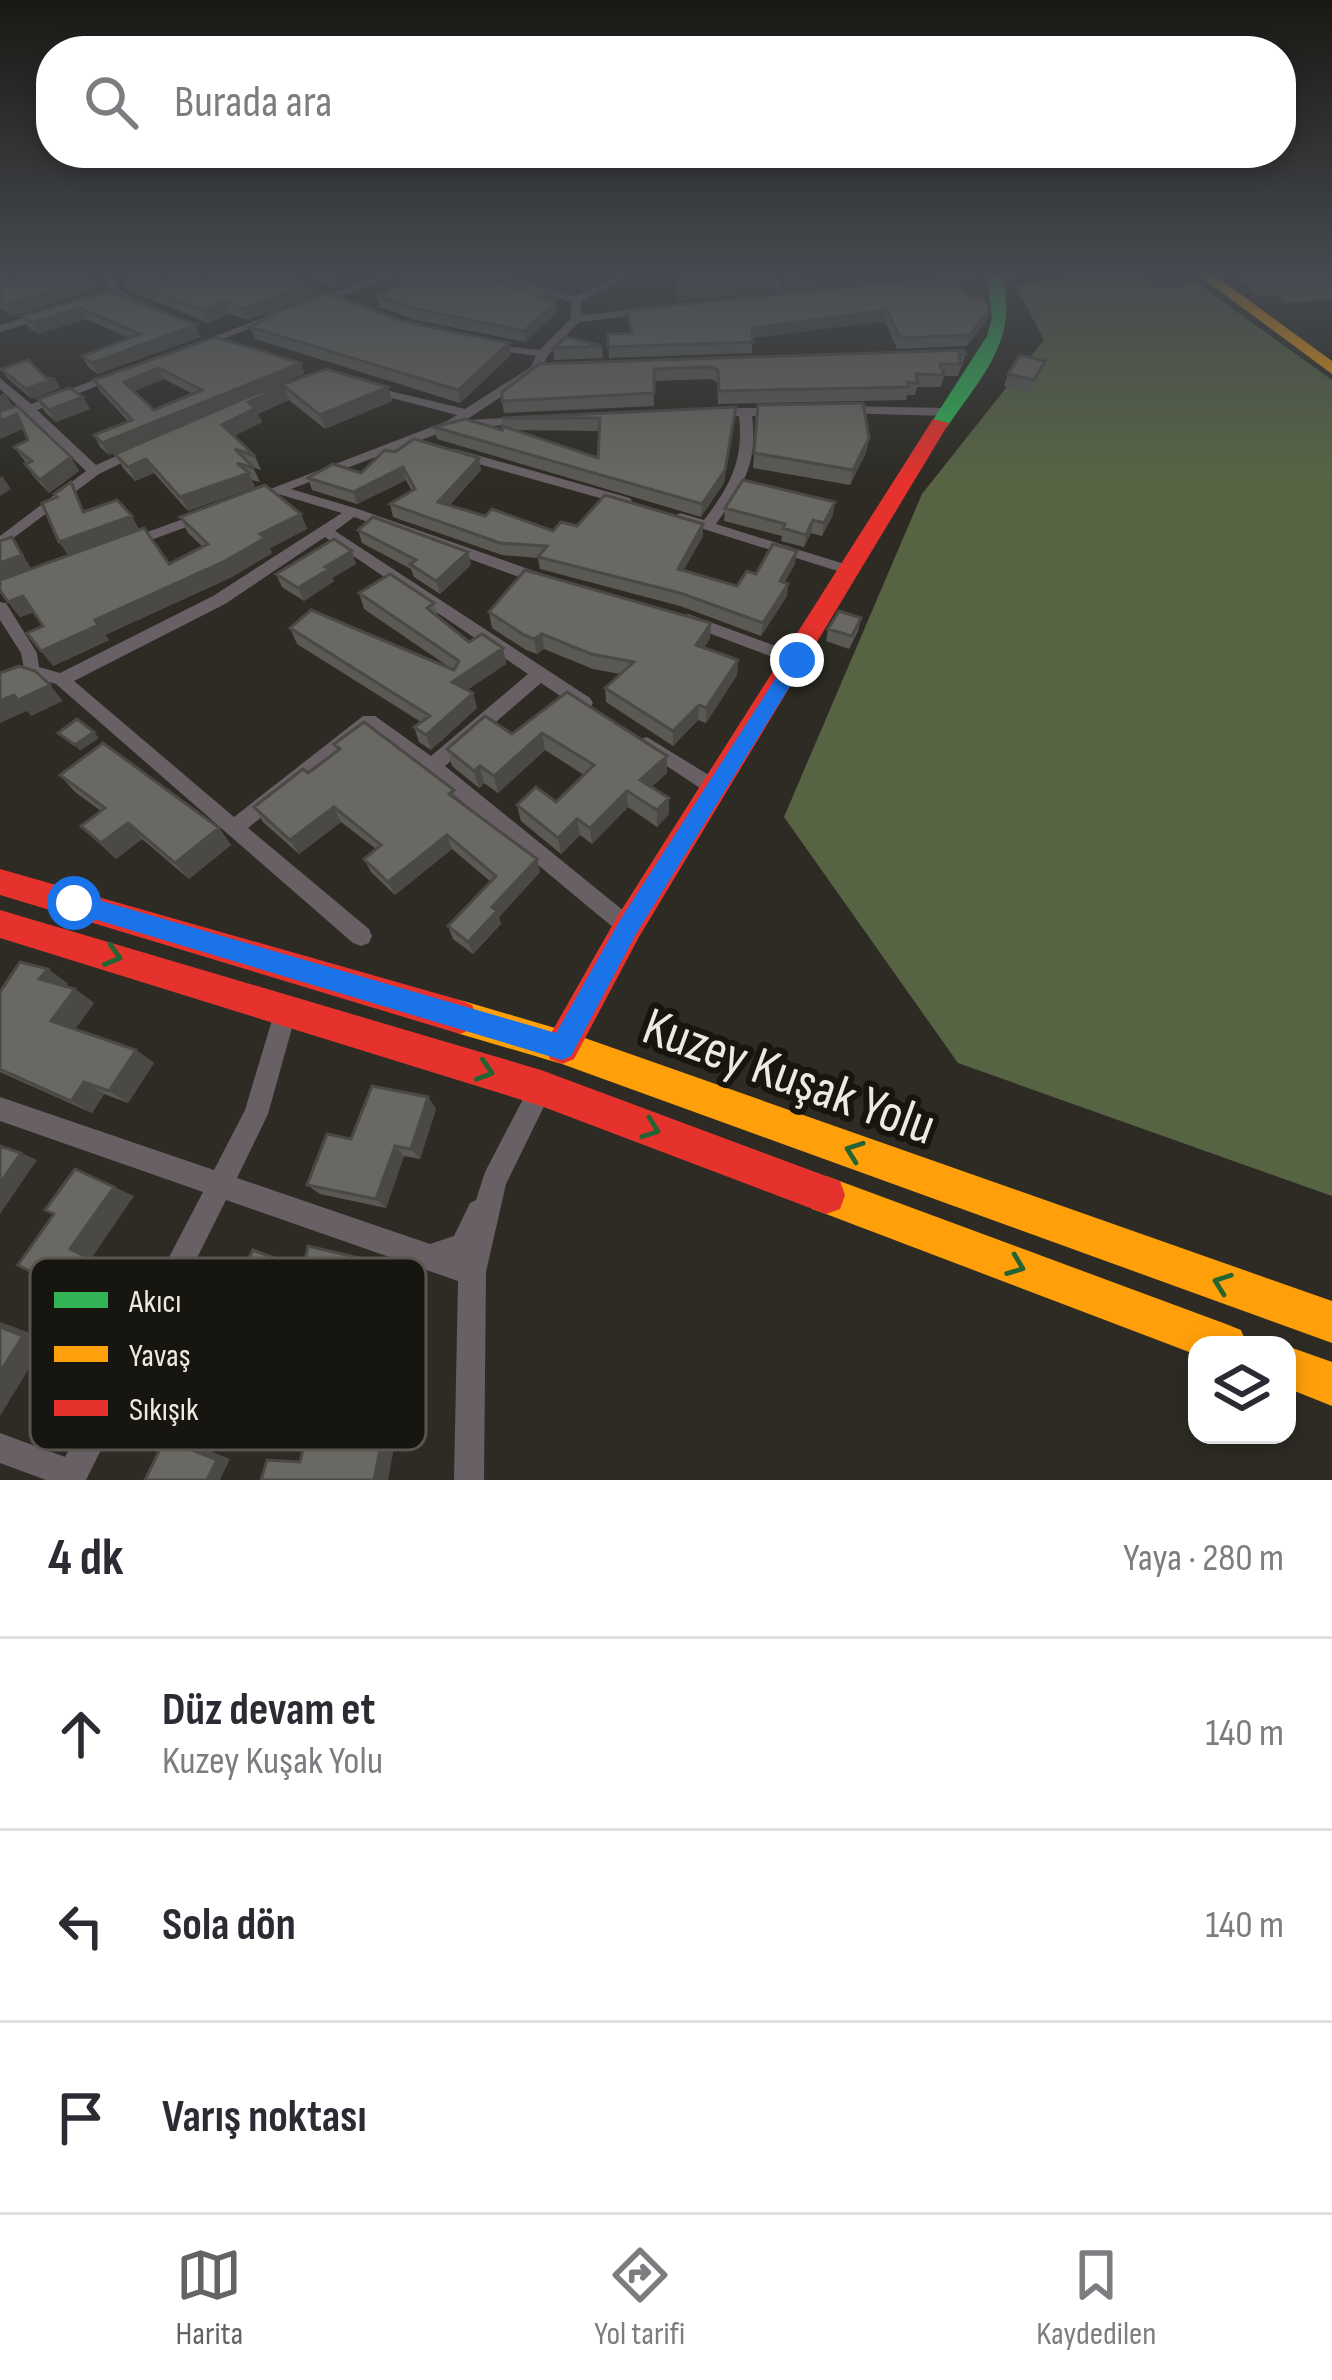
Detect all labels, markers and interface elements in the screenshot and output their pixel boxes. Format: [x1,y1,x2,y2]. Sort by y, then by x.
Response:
search box [36,36,1296,168]
icon: search [78,69,144,135]
text: Burada ara [174,75,332,130]
route end [770,633,824,687]
route start [47,876,101,930]
one-way arrow [102,942,122,967]
street label: Kuzey Kuşak Yolu [634,994,944,1160]
one-way arrow [474,1057,495,1082]
one-way arrow [639,1115,660,1139]
one-way arrow [845,1141,866,1166]
one-way arrow [1005,1251,1026,1276]
legend [30,1258,426,1450]
one-way arrow [1213,1272,1234,1297]
text: Akıcı [128,1282,181,1322]
text: Yavaş [129,1336,191,1376]
map controls [1188,1336,1296,1444]
button: layers [1188,1336,1296,1444]
text: Sıkışık [129,1390,199,1430]
text: 4 dk [48,1528,123,1589]
text: Yaya · 280 m [1123,1535,1284,1582]
text: Düz devam et [162,1683,375,1738]
icon: ahead [48,1701,114,1767]
text: 140 m [1205,1710,1284,1757]
text: Kuzey Kuşak Yolu [162,1738,383,1785]
icon: left [48,1893,114,1959]
text: Sola dön [162,1898,296,1953]
text: 140 m [1205,1902,1284,1949]
icon: arrive [48,2085,114,2151]
text: Varış noktası [162,2090,367,2145]
tab: Harita [176,2242,243,2354]
tab: Yol tarifi [594,2242,685,2354]
tab: Kaydedilen [1036,2242,1156,2354]

